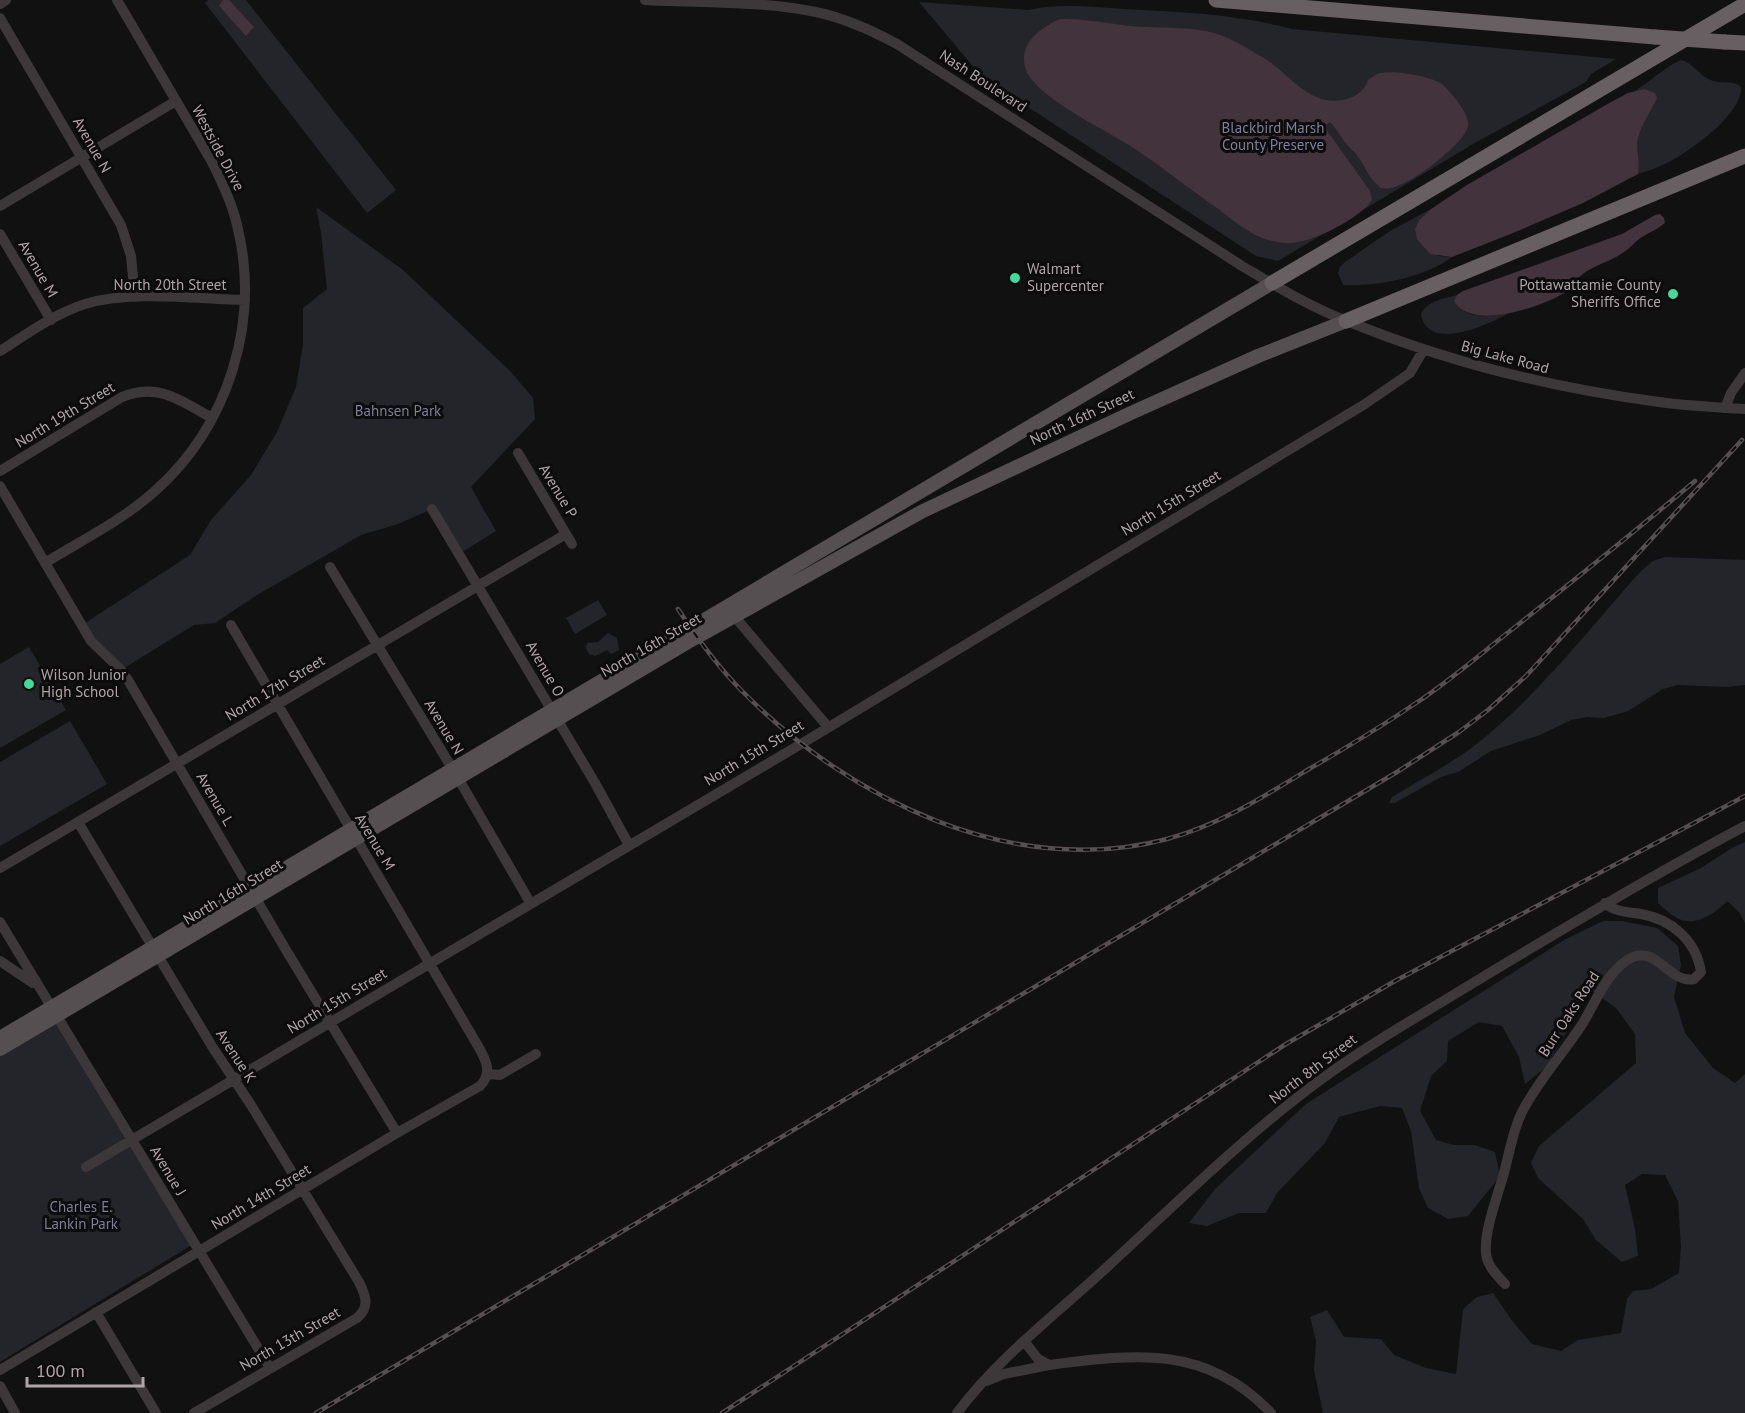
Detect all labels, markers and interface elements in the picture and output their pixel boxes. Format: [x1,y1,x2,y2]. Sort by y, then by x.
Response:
street label: Nash Boulevard [936,45,1031,116]
street label: Westside Drive [188,102,249,194]
street label: Avenue N [69,114,116,176]
park label: Blackbird Marsh County Preserve [1222,118,1324,154]
street label: Avenue M [15,237,62,301]
place label: Walmart Supercenter [1027,259,1104,295]
marker: Walmart Supercenter [1008,271,1022,285]
street label: North 20th Street [114,275,226,294]
place label: Pottawattamie County Sheriffs Office [1519,275,1661,311]
marker: Pottawattamie County Sheriffs Office [1666,287,1680,301]
street label: Big Lake Road [1459,336,1551,377]
street label: North 19th Street [11,377,118,452]
street label: North 16th Street [1027,384,1137,449]
park label: Bahnsen Park [355,401,442,420]
street label: Avenue P [535,460,582,521]
street label: North 15th Street [1117,465,1224,540]
street label: North 16th Street [597,608,704,681]
street label: Avenue O [522,638,569,700]
street label: North 17th Street [222,650,328,725]
place label: Wilson Junior High School [41,665,126,701]
marker: Wilson Junior High School [22,677,36,691]
street label: Avenue N [421,696,468,758]
street label: North 15th Street [700,715,807,790]
street label: Avenue L [193,769,238,829]
street label: Avenue M [351,810,400,874]
street label: North 16th Street [179,854,286,929]
street label: North 15th Street [283,963,390,1038]
street label: Burr Oaks Road [1534,967,1603,1060]
street label: Avenue K [212,1025,261,1086]
street label: North 8th Street [1265,1029,1360,1108]
street label: Avenue J [146,1142,191,1199]
street label: North 14th Street [207,1159,314,1234]
park label: Charles E. Lankin Park [44,1197,119,1233]
street label: North 13th Street [236,1302,343,1375]
scale bar [27,1350,142,1388]
text: 100 m [36,1359,85,1382]

